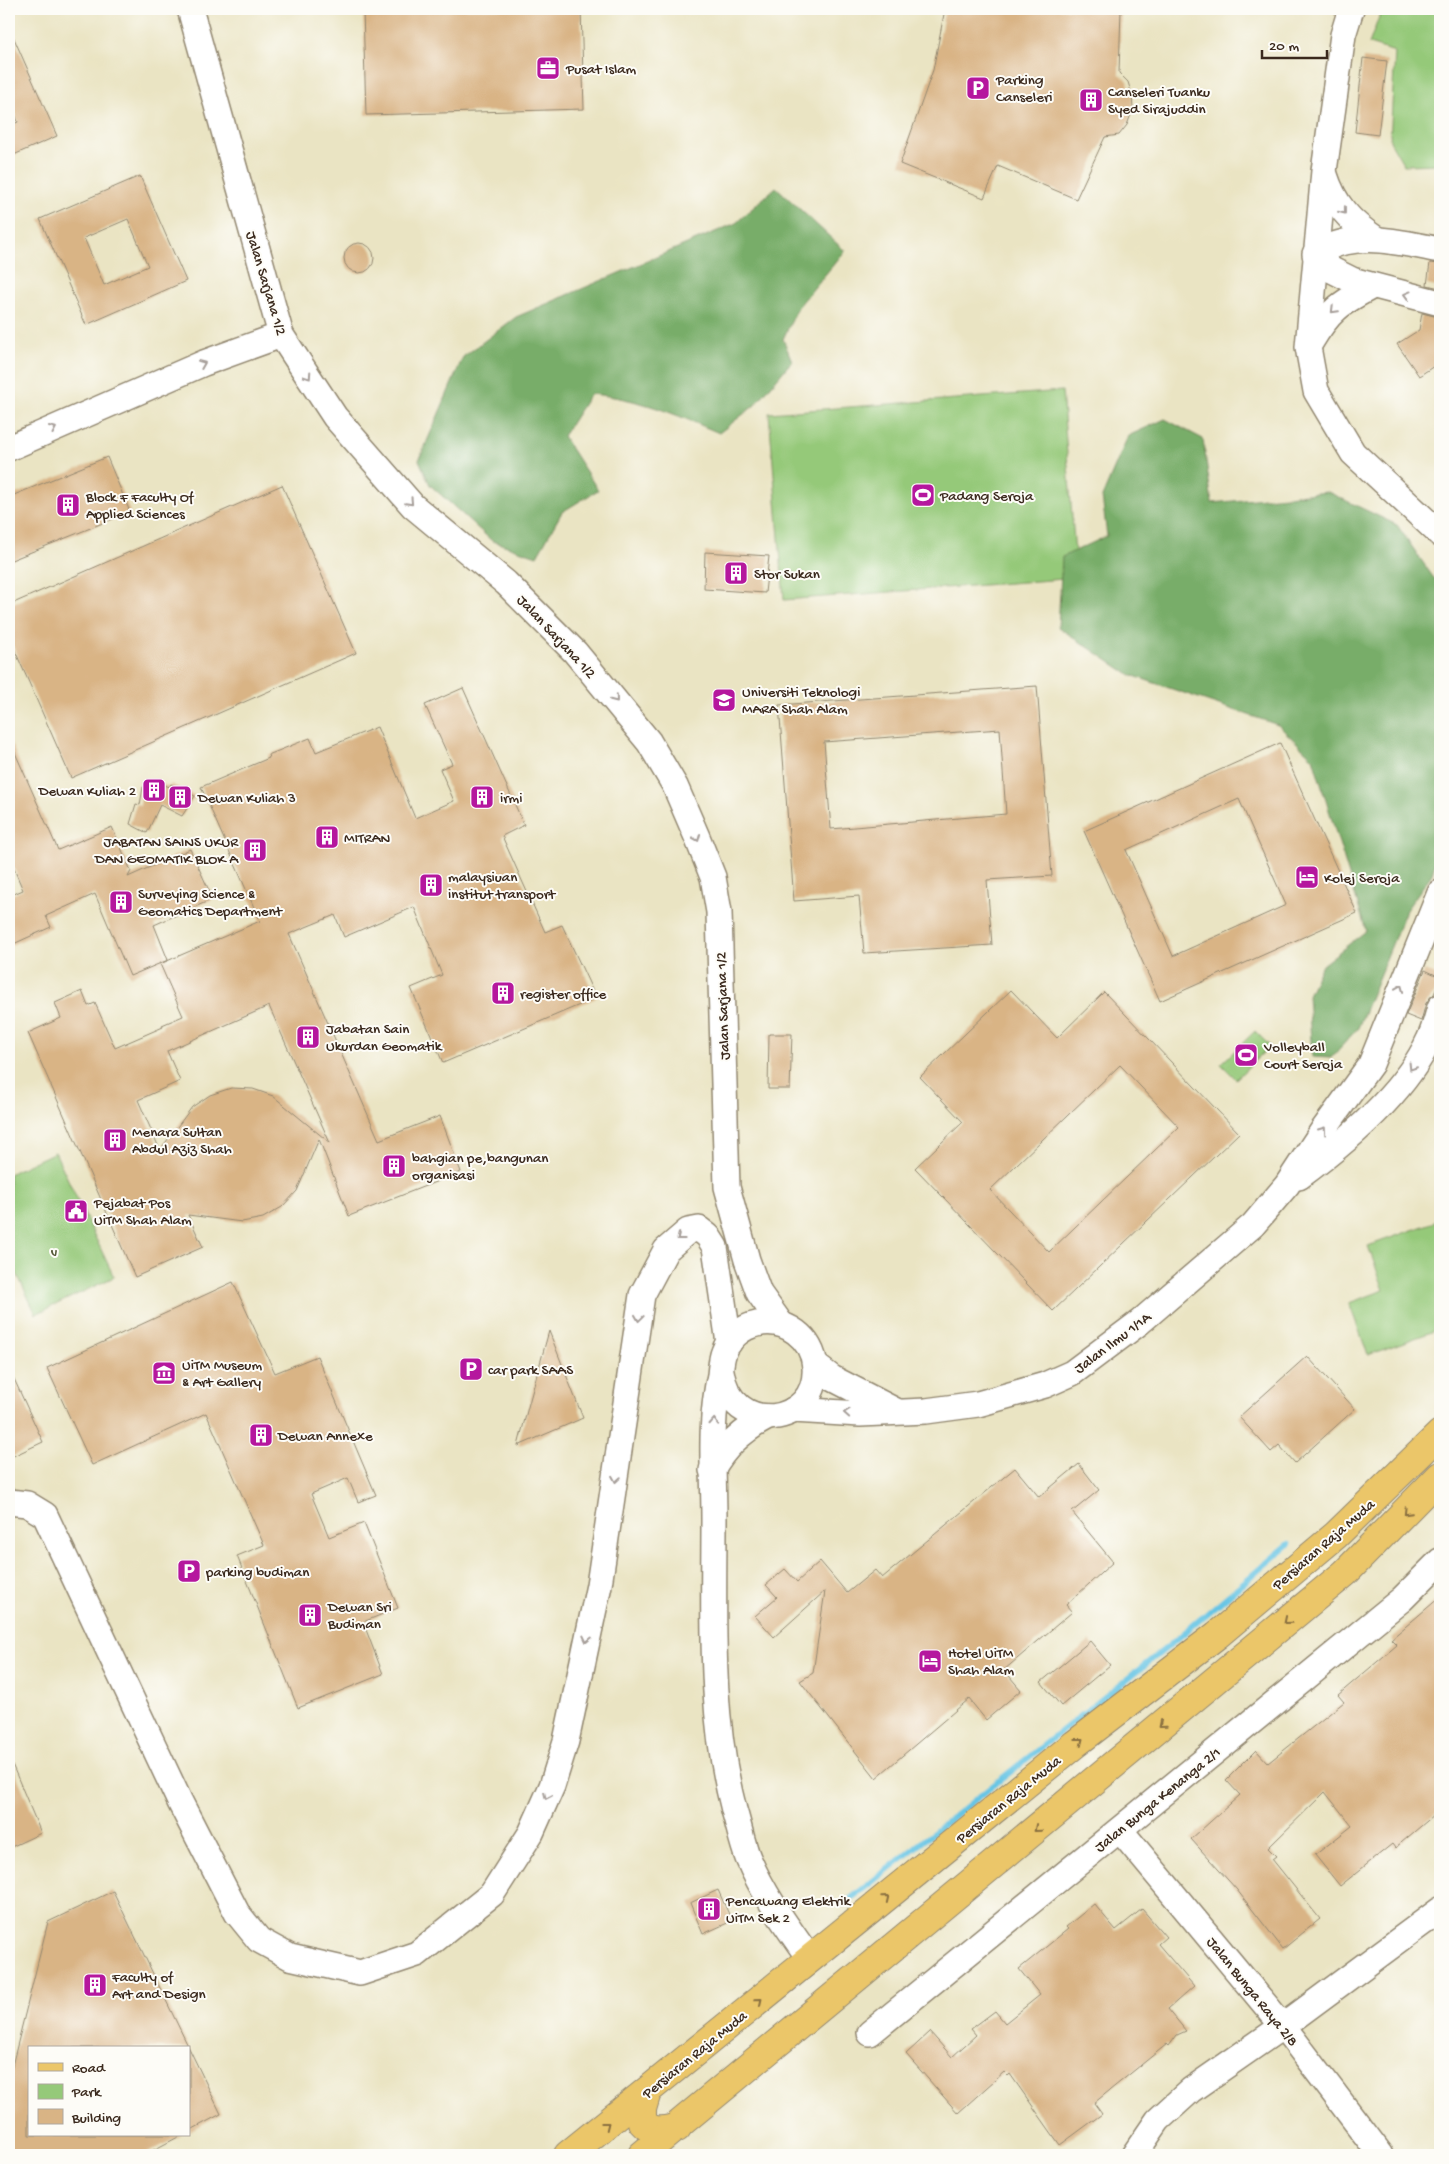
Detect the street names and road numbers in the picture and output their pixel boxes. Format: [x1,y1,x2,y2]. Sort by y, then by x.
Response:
street label: Jalan Sarjana 1/2 [241,229,289,338]
street label: Jalan Sarjana 1/2 [512,592,599,683]
street label: Jalan Sarjana 1/2 [713,952,735,1060]
street label: Jalan Ilmu 1/1A [1071,1308,1156,1378]
street label: Persiaran Raja Muda [1269,1496,1380,1596]
street label: Jalan Bunga Kenanga 2/1 [1092,1744,1225,1857]
street label: Persiaran Raja Muda [952,1752,1066,1849]
street label: Jalan Bunga Raya 2/8 [1202,1934,1301,2051]
street label: Persiaran Raja Muda [638,2007,752,2104]

